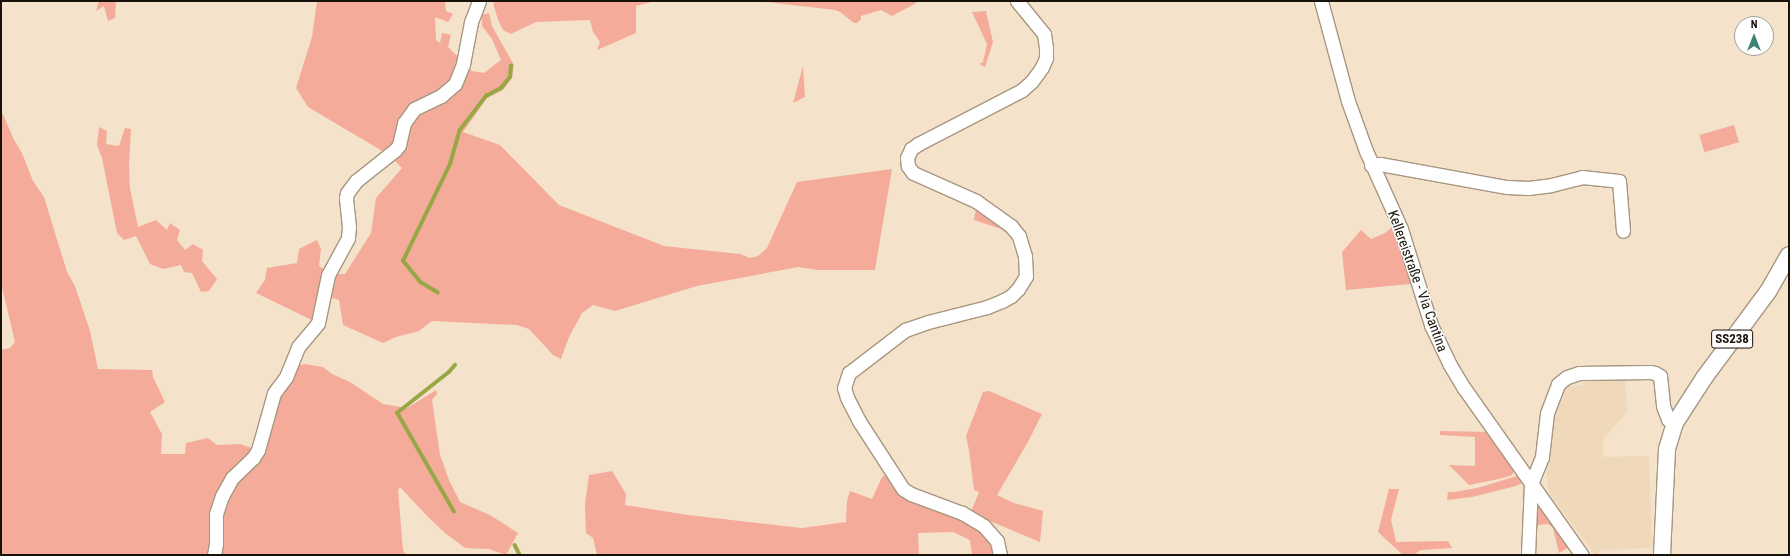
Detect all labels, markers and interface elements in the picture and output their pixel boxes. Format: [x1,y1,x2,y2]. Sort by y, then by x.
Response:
north arrow [1734,16,1774,56]
text: N [1751,18,1757,31]
street label: Kellereistraße - Via Cantina [1385,208,1451,354]
road number: SS238 [1711,328,1753,350]

